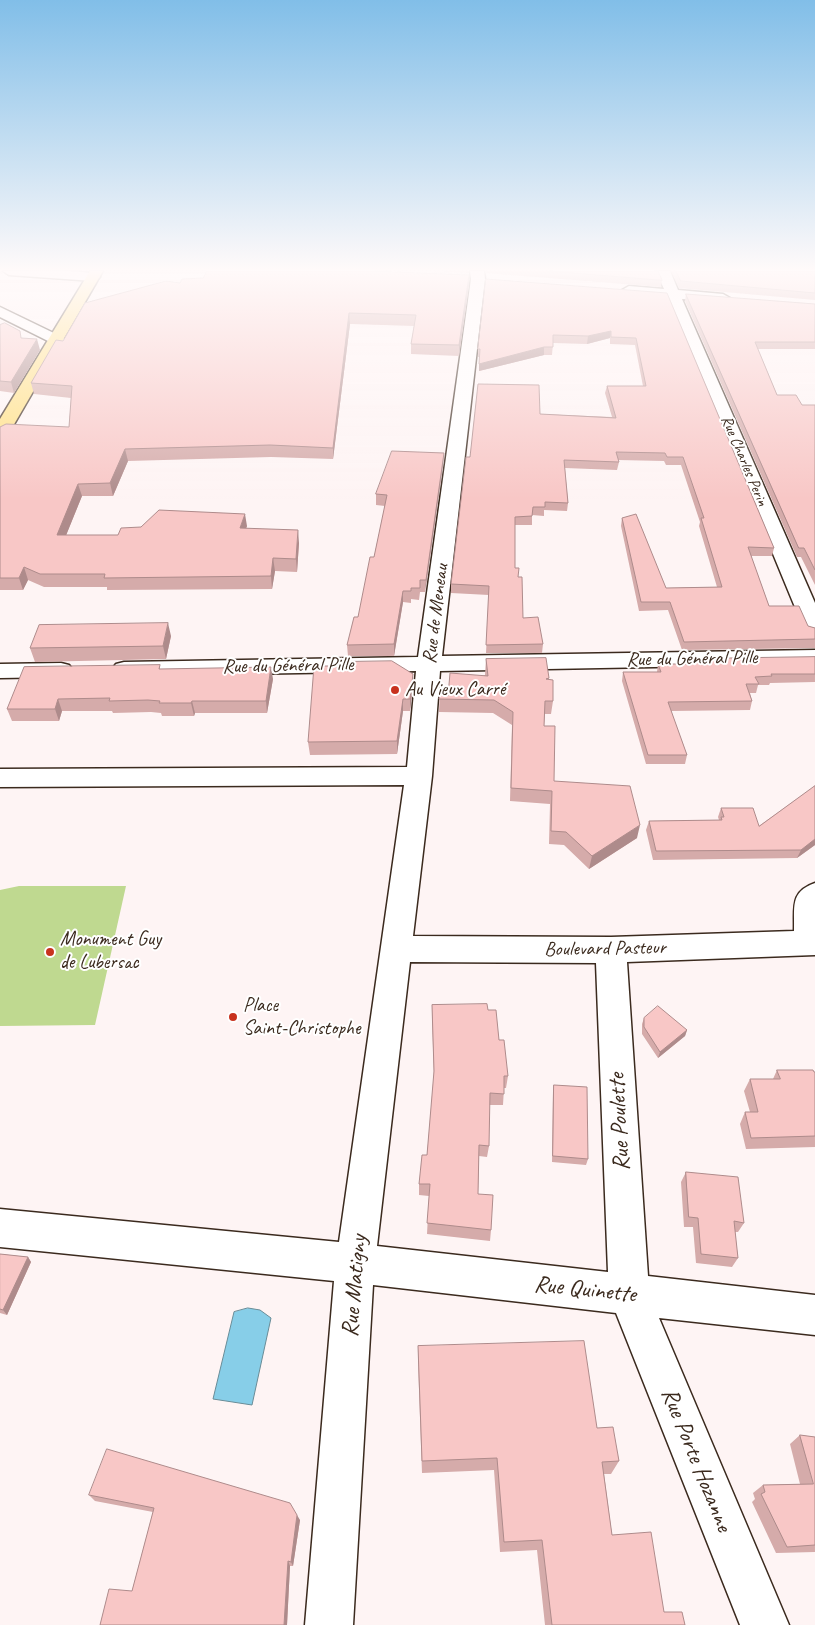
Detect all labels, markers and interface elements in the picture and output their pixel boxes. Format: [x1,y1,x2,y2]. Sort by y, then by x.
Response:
street label: Rue Charles Perin [716,413,772,509]
street label: Rue de Meneau [418,563,454,665]
street label: Rue du Général Pille [626,646,758,672]
street label: Rue du Général Pille [222,653,354,679]
place label: Au Vieux Carré [405,678,505,702]
marker: Au Vieux Carré [389,684,401,696]
place label: Monument Guy de Lubersac [60,928,161,975]
street label: Boulevard Pasteur [544,936,666,962]
marker: Monument Guy de Lubersac [44,946,56,958]
place label: Place Saint-Christophe [243,994,360,1041]
marker: Place Saint-Christophe [227,1011,239,1023]
street label: Rue Poulette [603,1072,637,1172]
street label: Rue Matigny [336,1234,374,1338]
street label: Rue Quinette [533,1270,637,1310]
street label: Rue Porte Hozanne [654,1384,738,1536]

